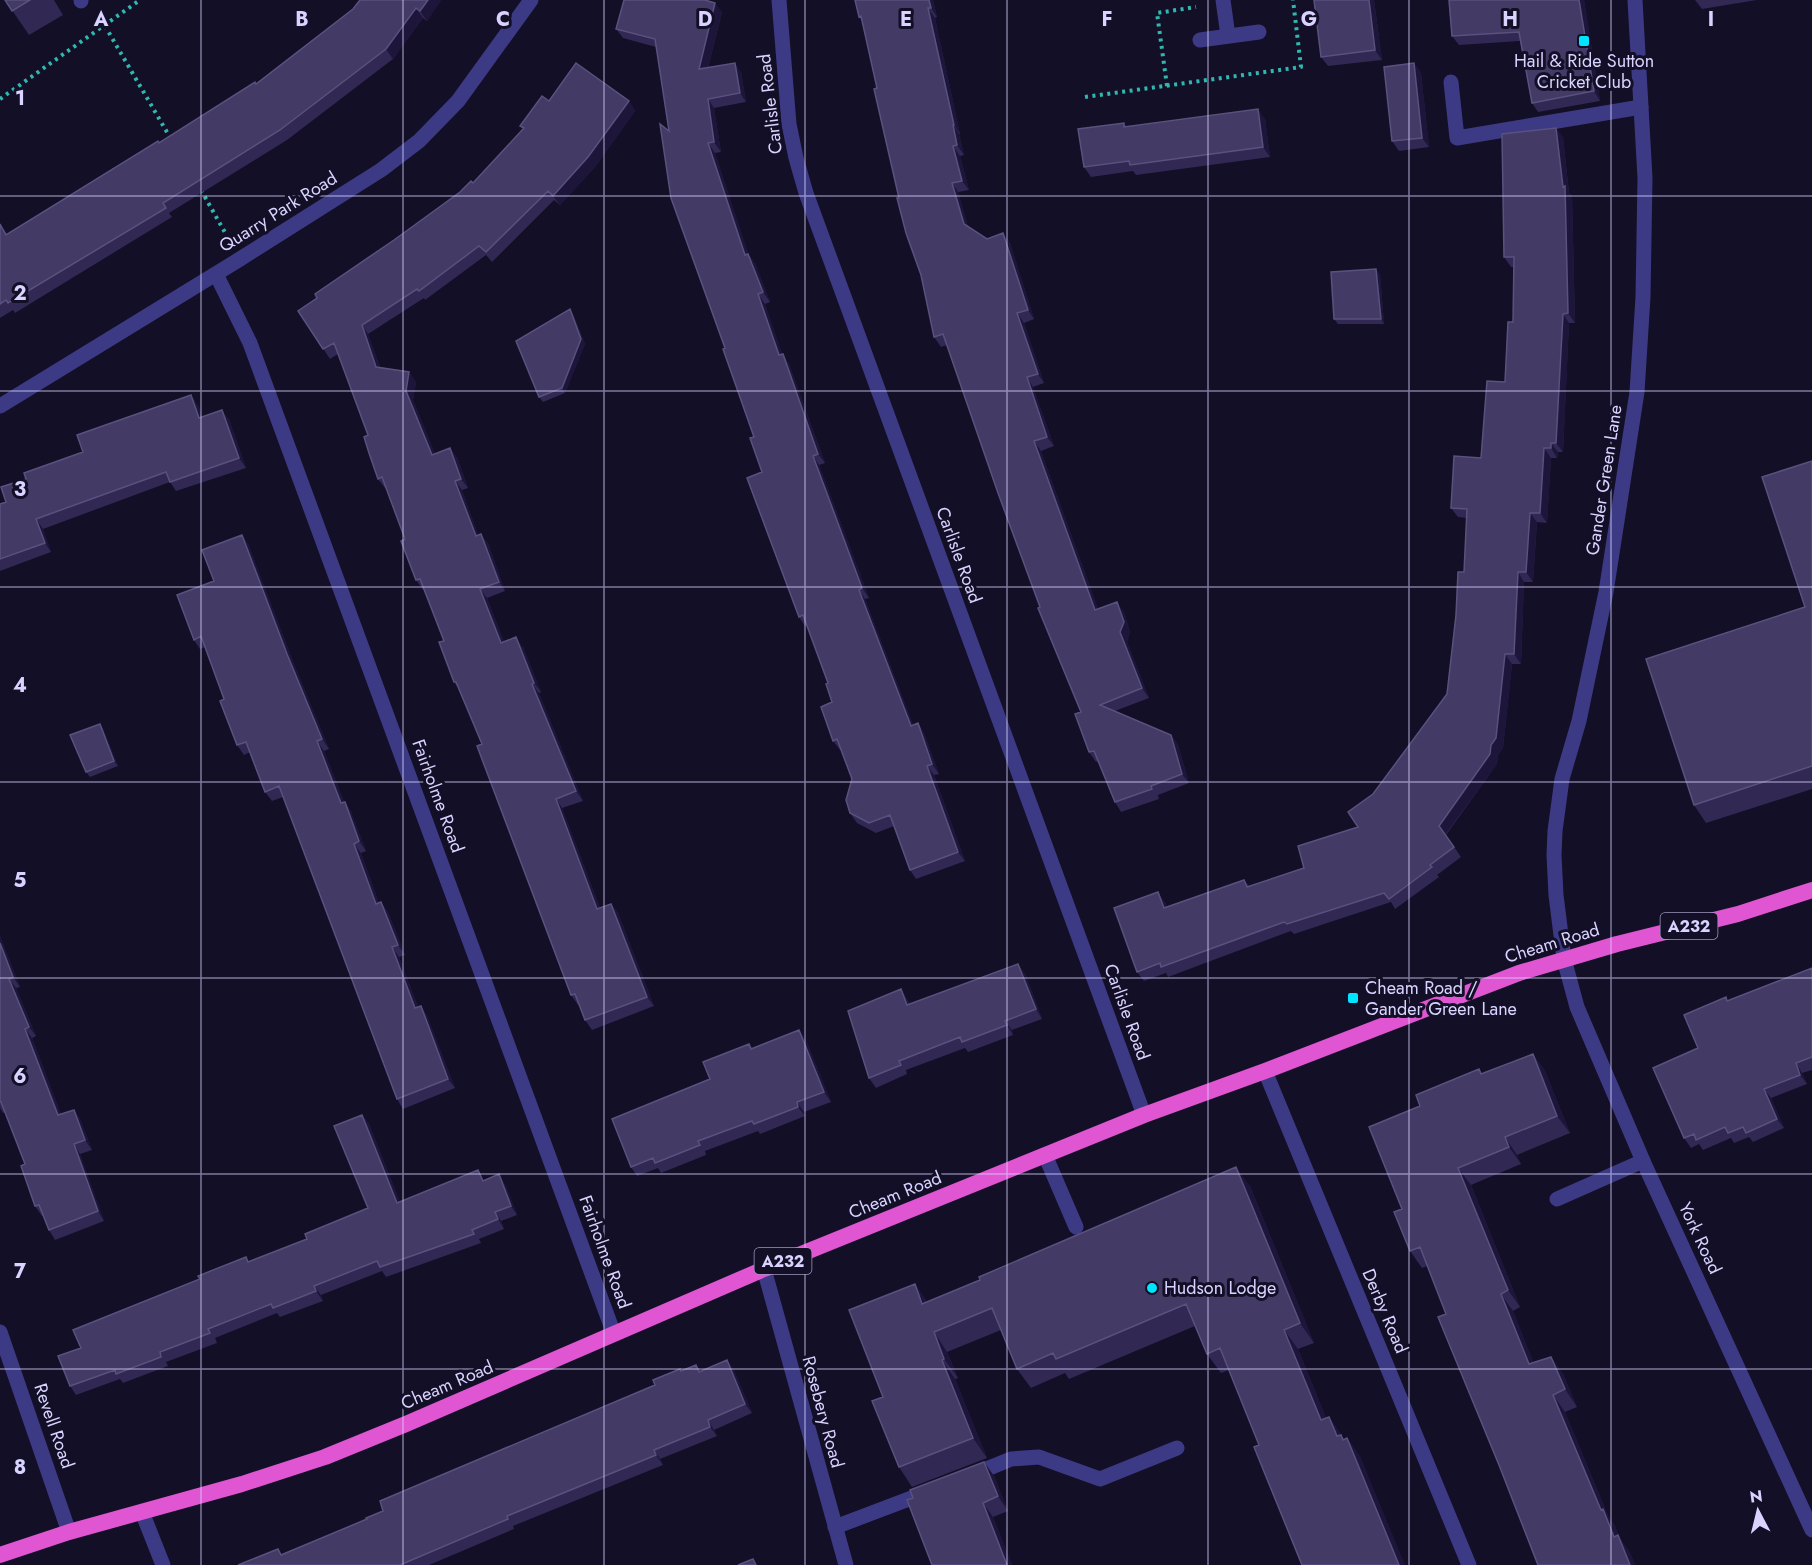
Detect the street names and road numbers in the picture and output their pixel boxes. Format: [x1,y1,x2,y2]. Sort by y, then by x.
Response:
street label: Carlisle Road [751,52,789,156]
street label: Quarry Park Road [214,165,342,259]
street label: Gander Green Lane [1579,403,1629,557]
street label: Carlisle Road [930,503,988,607]
street label: Fairholme Road [405,736,471,856]
road number: A232 [1660,913,1718,939]
street label: Cheam Road [1501,916,1603,970]
street label: Carlisle Road [1098,960,1156,1064]
street label: Cheam Road [845,1165,945,1225]
street label: Fairholme Road [572,1192,638,1312]
street label: York Road [1672,1198,1728,1278]
road number: A232 [754,1248,812,1274]
street label: Derby Road [1355,1265,1415,1357]
street label: Rosebery Road [796,1353,850,1471]
street label: Cheam Road [397,1354,497,1416]
street label: Revell Road [27,1380,81,1472]

